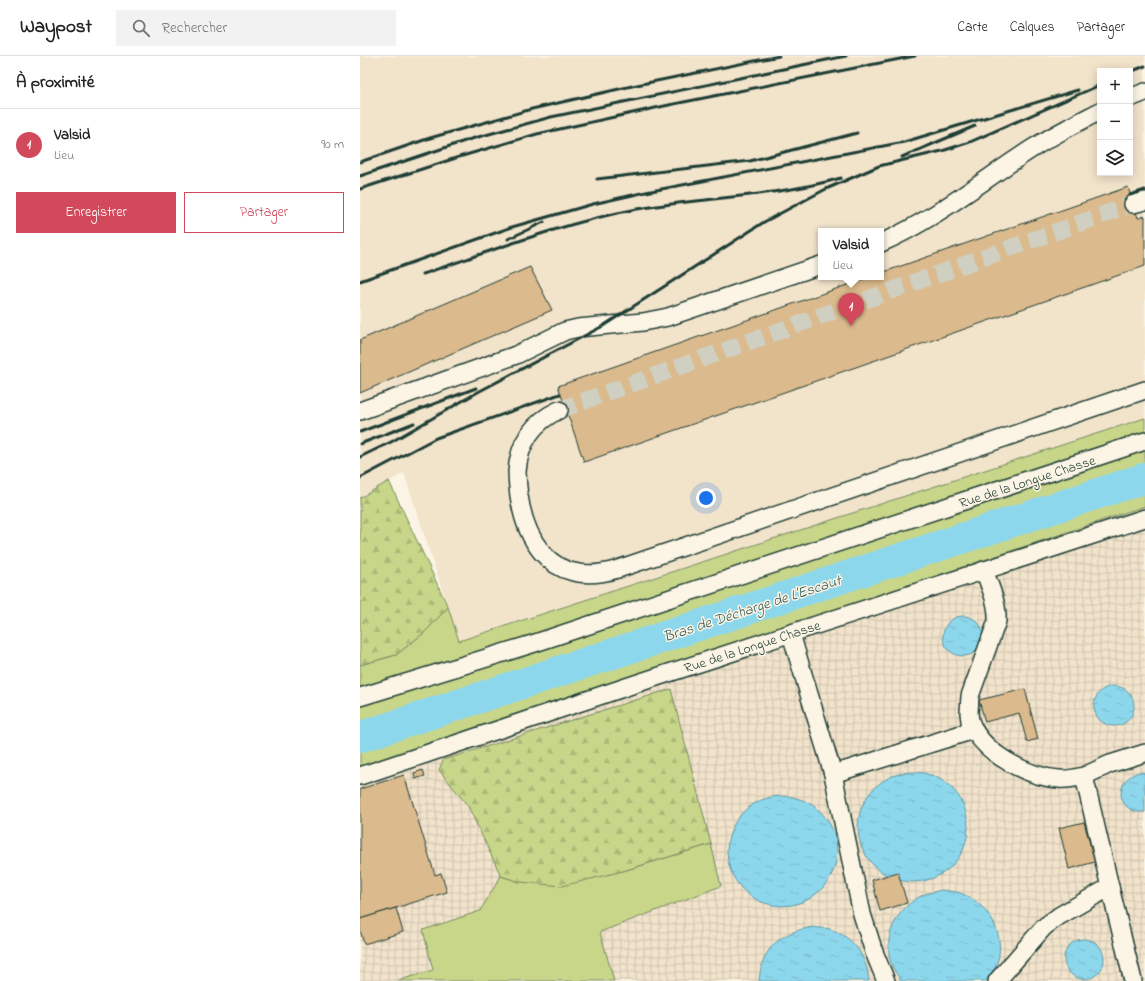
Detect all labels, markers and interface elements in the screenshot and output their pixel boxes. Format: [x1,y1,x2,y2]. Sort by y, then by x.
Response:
search box [116,10,396,46]
text: Waypost [20,14,92,41]
icon: search [130,17,152,39]
text: Rechercher [162,17,227,39]
text: Carte [957,17,988,38]
text: Calques [1010,17,1055,38]
text: Partager [1077,17,1125,38]
map controls [1097,68,1133,176]
button: + [1097,68,1133,104]
text: À proximité [16,70,94,95]
button: − [1097,104,1133,140]
text: Valsid [54,124,90,146]
text: 1 [27,135,31,154]
text: 90 m [321,135,344,154]
button: layers [1097,140,1133,176]
text: Lieu [54,146,74,165]
button: Enregistrer [16,192,176,233]
button: Partager [184,192,344,233]
popup [818,228,884,280]
text: Valsid [833,234,869,256]
text: Lieu [833,256,853,275]
pin: 1 [838,293,864,326]
street label: Rue de la Longue Chasse [957,450,1099,515]
your location [696,488,716,508]
water label: Bras de Décharge de L'Escaut [661,569,846,649]
street label: Rue de la Longue Chasse [682,615,824,680]

